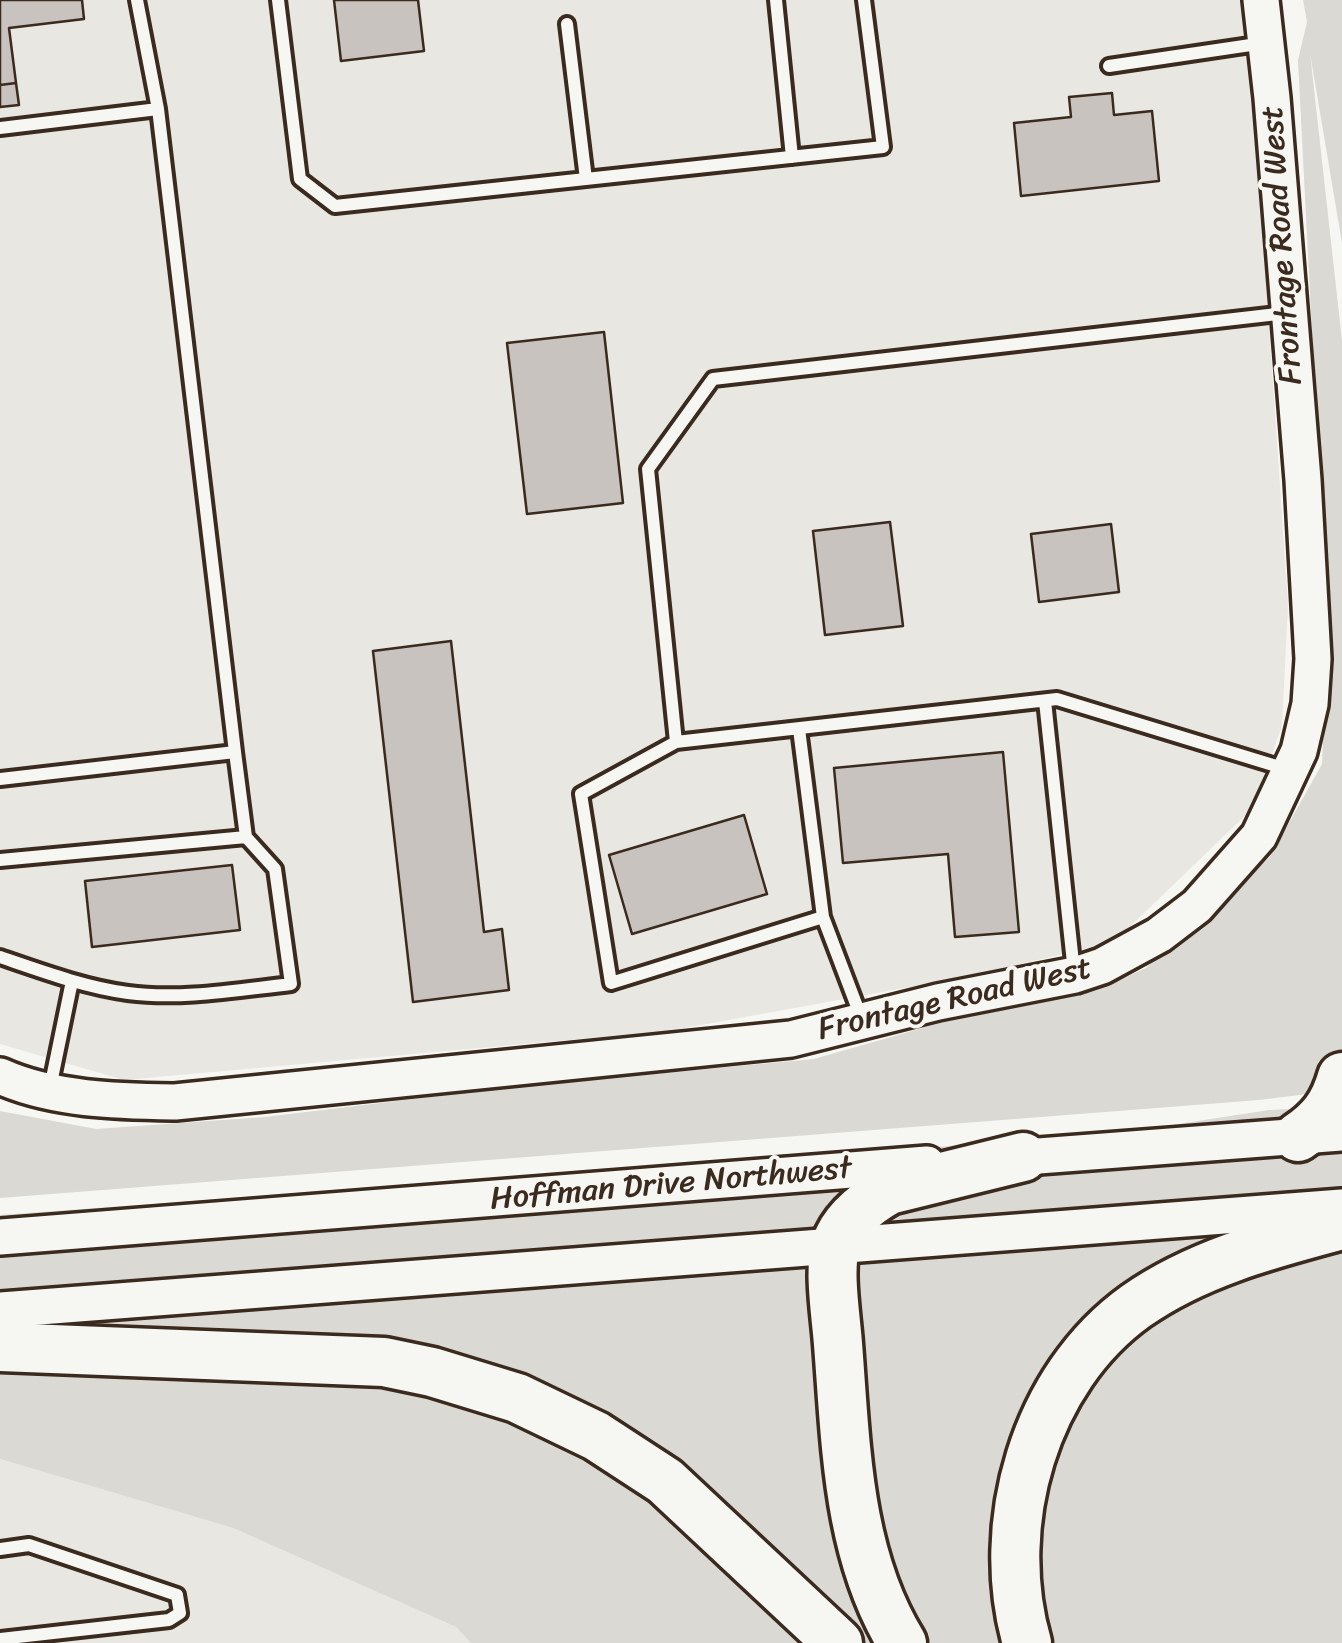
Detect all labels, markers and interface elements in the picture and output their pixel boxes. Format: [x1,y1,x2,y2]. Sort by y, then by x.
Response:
street label: Frontage Road West [1254,104,1312,386]
street label: Frontage Road West [814,950,1096,1050]
street label: Hoffman Drive Northwest [489,1150,853,1220]

